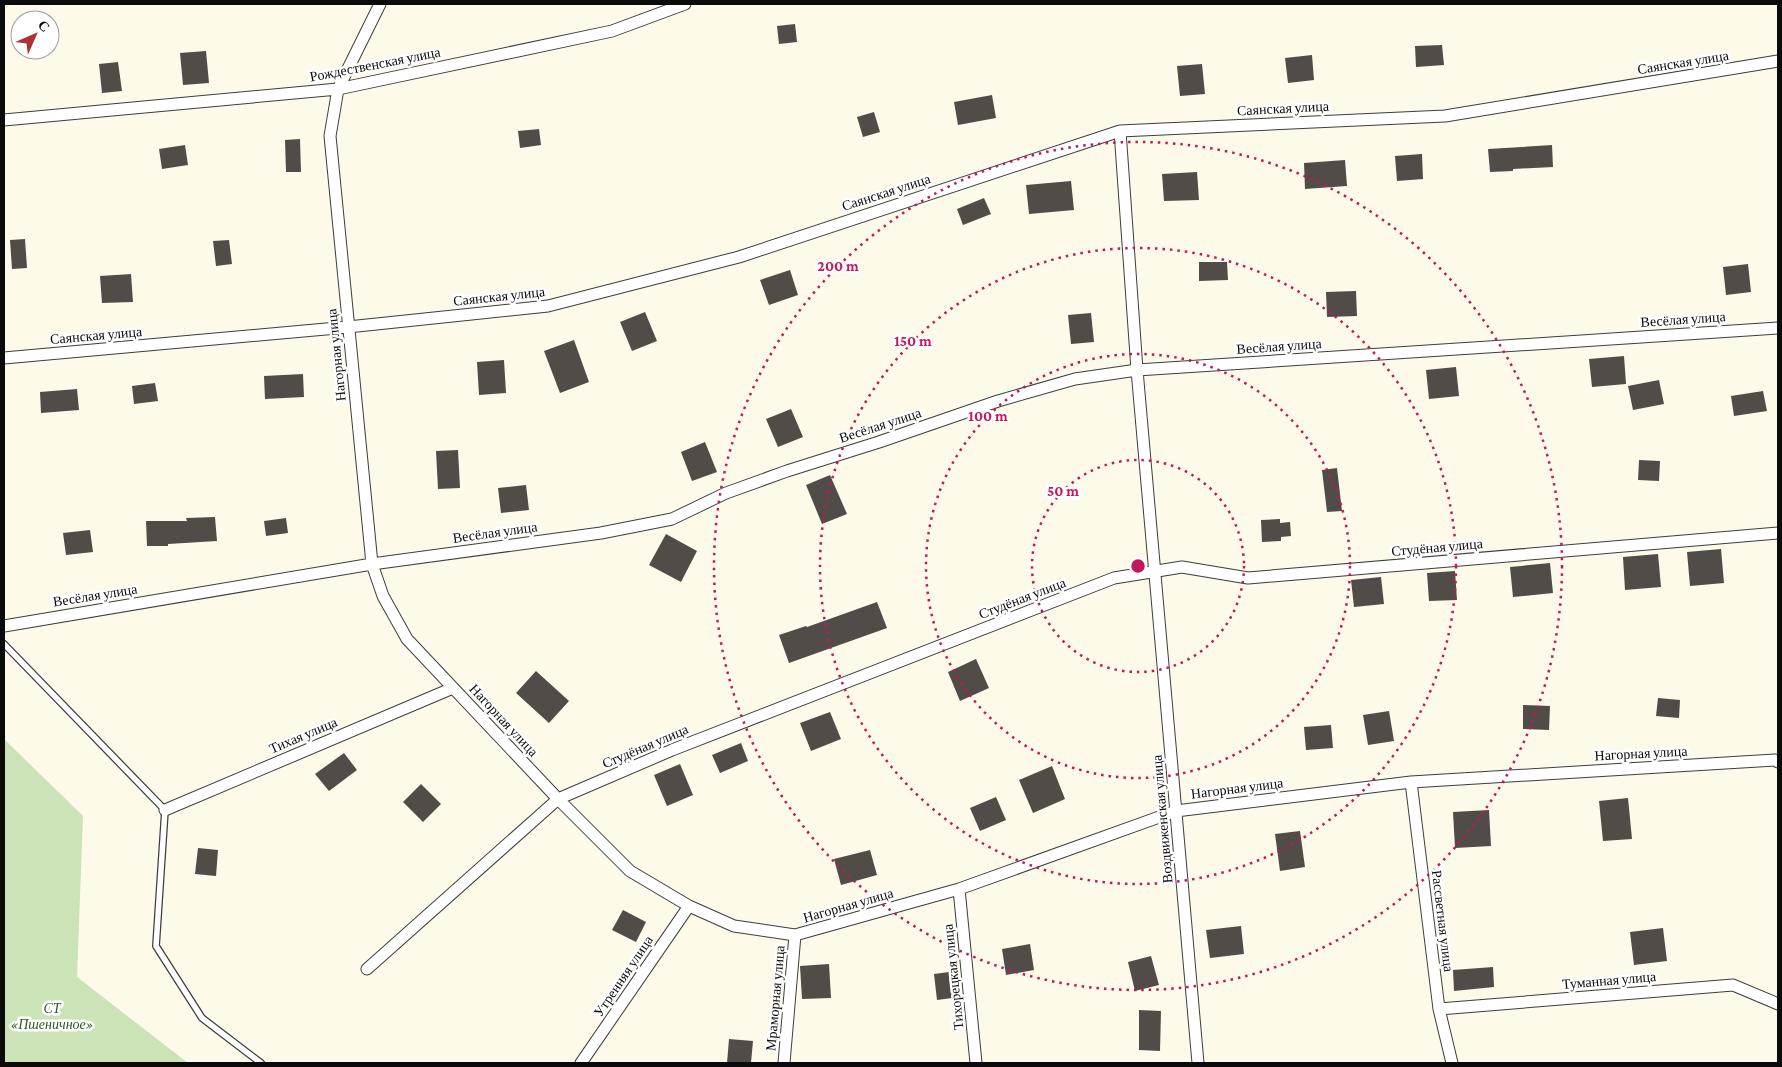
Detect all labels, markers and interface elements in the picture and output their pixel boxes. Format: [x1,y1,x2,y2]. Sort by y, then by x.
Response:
north arrow [10,10,60,60]
text: С [35,17,53,35]
street label: Рождественская улица [308,43,442,85]
street label: Саянская улица [1636,47,1731,77]
street label: Саянская улица [1237,98,1330,118]
street label: Саянская улица [840,170,933,214]
text: 200 m [817,258,859,274]
street label: Саянская улица [452,283,546,309]
street label: Нагорная улица [323,307,349,402]
street label: Весёлая улица [1640,308,1727,330]
street label: Саянская улица [49,323,143,347]
text: 150 m [894,333,932,349]
street label: Весёлая улица [1236,335,1323,357]
street label: Весёлая улица [837,404,924,446]
text: 100 m [968,408,1008,424]
text: 50 m [1047,483,1079,499]
street label: Весёлая улица [452,518,539,546]
street label: Студёная улица [1391,535,1484,559]
centre of rings [1129,557,1147,575]
street label: Студёная улица [976,574,1068,622]
street label: Весёлая улица [52,580,139,610]
street label: Нагорная улица [466,681,542,760]
street label: Тихая улица [267,713,340,757]
street label: Студёная улица [600,720,691,771]
street label: Нагорная улица [1594,743,1689,763]
street label: Воздвиженская улица [1148,753,1176,884]
street label: Нагорная улица [1190,774,1285,802]
street label: Рассветная улица [1429,869,1457,974]
street label: Нагорная улица [801,884,896,926]
street label: Тихорецкая улица [939,923,967,1031]
street label: Утренняя улица [590,932,656,1020]
street label: Мраморная улица [762,944,788,1051]
street label: Туманная улица [1561,968,1658,992]
park label: СТ «Пшеничное» [11,1000,93,1032]

